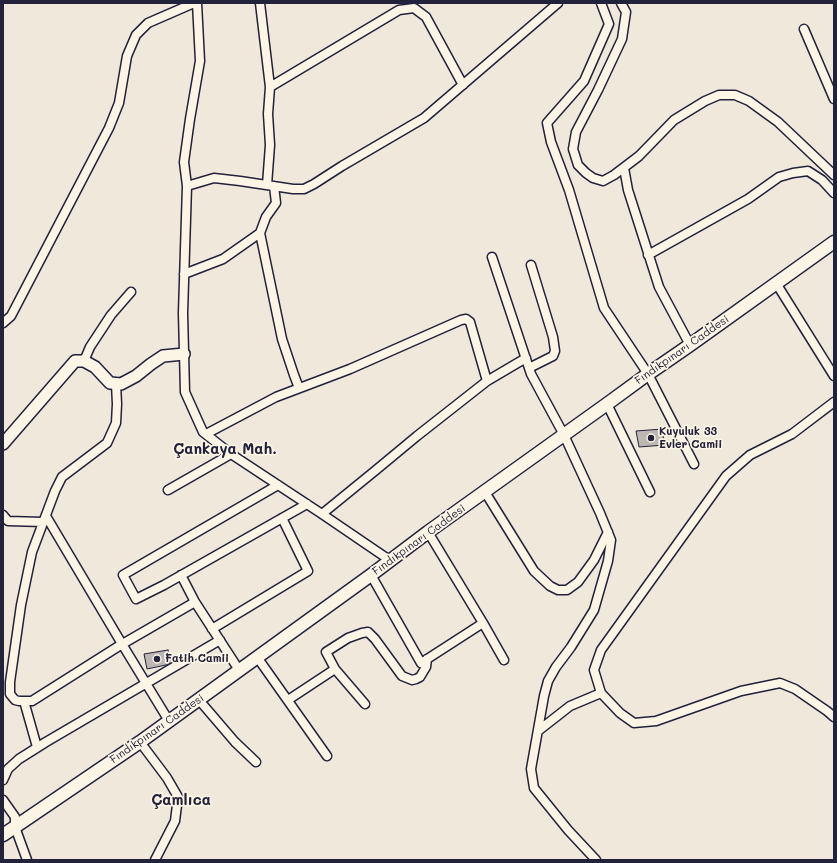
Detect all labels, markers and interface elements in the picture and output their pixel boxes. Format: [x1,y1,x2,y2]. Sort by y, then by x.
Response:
street label: Fındıkpınarı Caddesi [632,313,732,387]
place label: Kuyuluk 33 Evler Camii [659,425,722,451]
marker: Kuyuluk 33 Evler Camii [646,433,656,443]
district label: Çankaya Mah. [173,440,277,458]
street label: Fındıkpınarı Caddesi [370,502,468,578]
place label: Fatih Camii [165,652,229,666]
marker: Fatih Camii [152,654,162,664]
street label: Fındıkpınarı Caddesi [107,692,207,766]
district label: Çamlıca [151,791,211,809]

